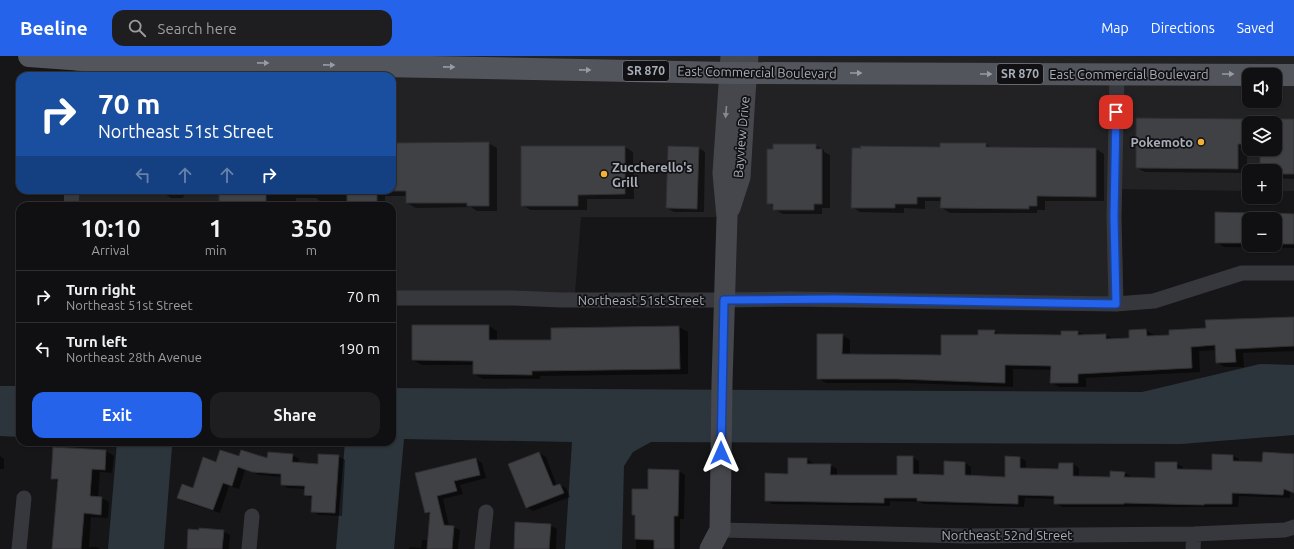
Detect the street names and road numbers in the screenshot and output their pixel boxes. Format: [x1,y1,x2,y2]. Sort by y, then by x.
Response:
road number: SR 870 [623,61,669,81]
street label: East Commercial Boulevard [677,64,837,80]
road number: SR 870 [997,64,1043,84]
street label: East Commercial Boulevard [1049,67,1209,81]
street label: Bayview Drive [730,96,752,178]
street label: Northeast 51st Street [578,293,704,307]
street label: Northeast 52nd Street [942,528,1072,542]

